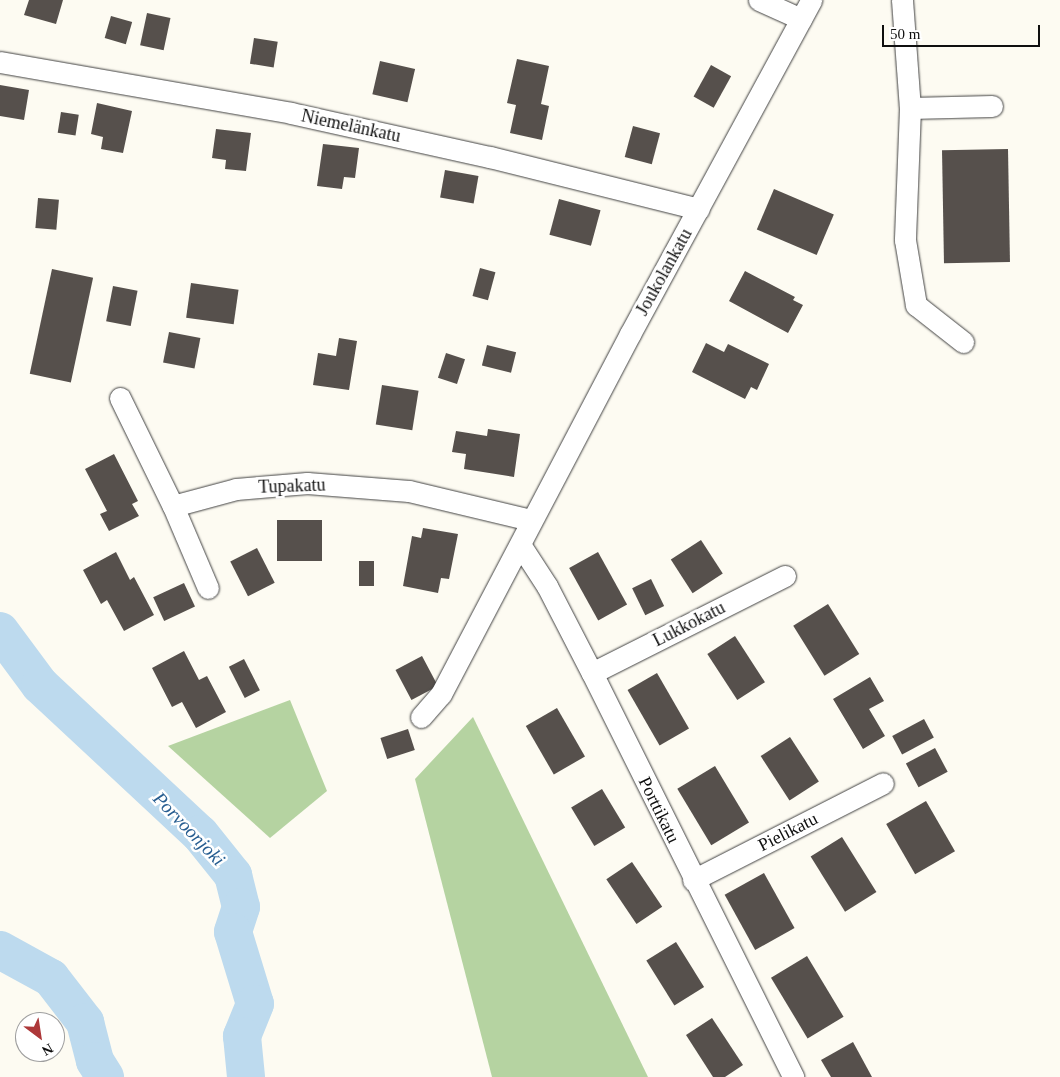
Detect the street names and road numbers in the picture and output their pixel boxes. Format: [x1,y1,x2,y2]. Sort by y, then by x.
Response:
street label: Niemelänkatu [299,105,403,147]
street label: Joukolankatu [631,225,697,319]
street label: Tupakatu [258,474,326,498]
street label: Lukkokatu [649,597,729,651]
street label: Porttikatu [634,773,684,847]
street label: Pielikatu [755,808,821,856]

